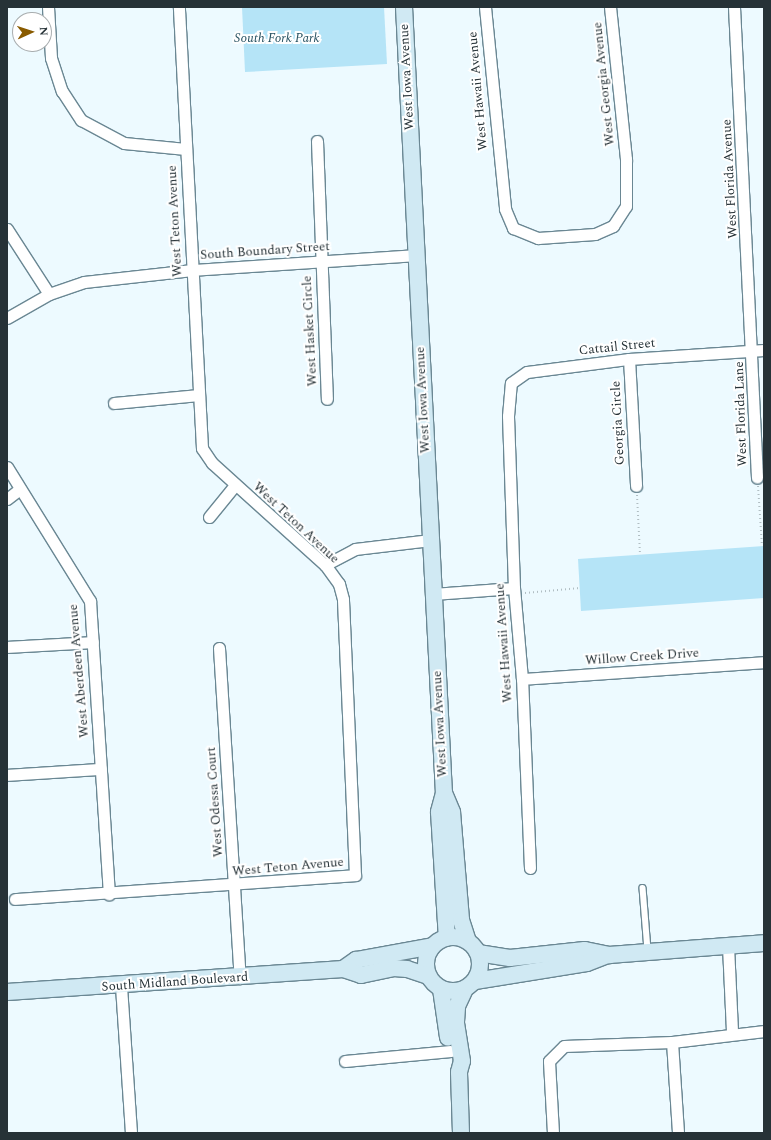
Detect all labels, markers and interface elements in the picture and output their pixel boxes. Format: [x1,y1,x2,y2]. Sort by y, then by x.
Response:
north arrow [12,12,52,52]
street label: West Georgia Avenue [590,21,618,147]
street label: West Iowa Avenue [396,23,418,131]
text: N [35,26,52,36]
park label: South Fork Park [234,30,320,46]
street label: West Hawaii Avenue [465,31,491,151]
street label: West Florida Avenue [719,119,741,239]
street label: West Teton Avenue [164,165,186,277]
street label: South Boundary Street [200,239,330,263]
street label: West Hasket Circle [299,275,321,387]
street label: Cattail Street [578,335,656,359]
street label: West Iowa Avenue [412,346,434,454]
street label: West Florida Lane [731,361,751,467]
street label: Georgia Circle [608,381,628,465]
street label: West Teton Avenue [250,479,342,567]
street label: West Hawaii Avenue [492,583,516,703]
street label: West Aberdeen Avenue [65,604,93,738]
street label: Willow Creek Drive [585,645,699,669]
street label: West Iowa Avenue [429,670,451,778]
street label: West Odessa Court [203,746,227,858]
street label: West Teton Avenue [232,854,344,880]
street label: South Midland Boulevard [101,969,249,995]

